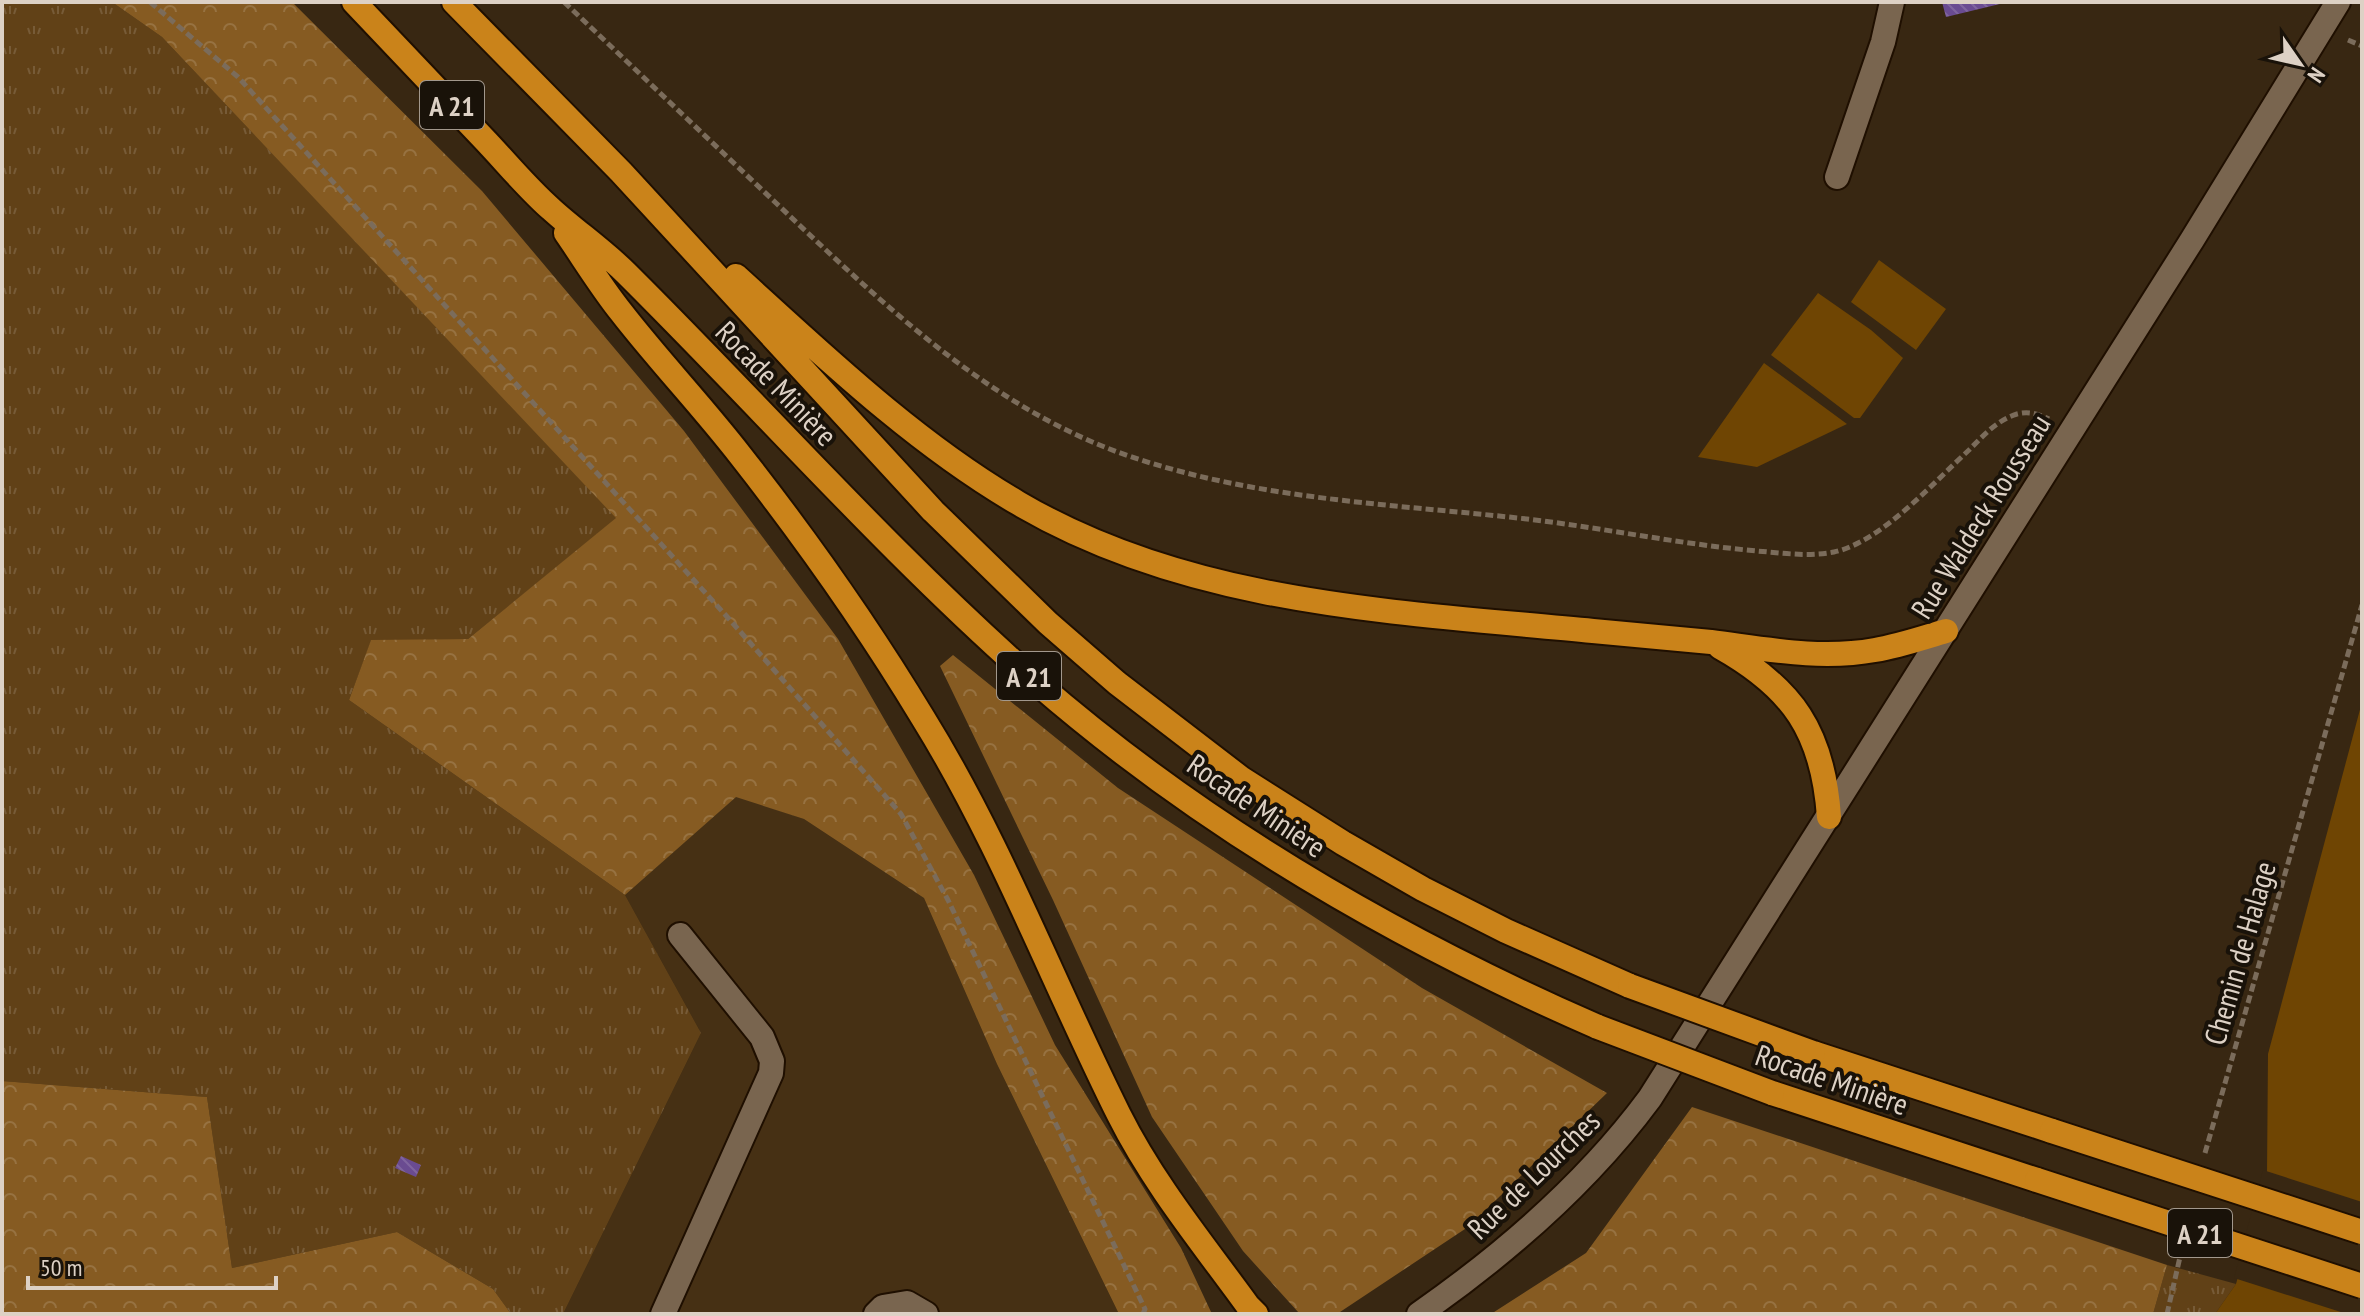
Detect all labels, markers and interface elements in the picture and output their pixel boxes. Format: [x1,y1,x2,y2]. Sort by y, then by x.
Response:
north arrow [2260,24,2340,104]
text: N [2302,62,2332,88]
road number: A 21 [420,81,484,129]
street label: Rocade Minière [708,312,846,454]
street label: Rue Waldeck Rousseau [1902,407,2058,625]
road number: A 21 [997,652,1061,700]
street label: Rocade Minière [1180,744,1334,866]
street label: Chemin de Halage [2194,857,2284,1049]
street label: Rocade Minière [1751,1035,1913,1123]
street label: Rue de Lourches [1458,1101,1608,1247]
road number: A 21 [2168,1209,2232,1257]
scale bar [28,1240,276,1290]
text: 50 m [40,1252,82,1283]

